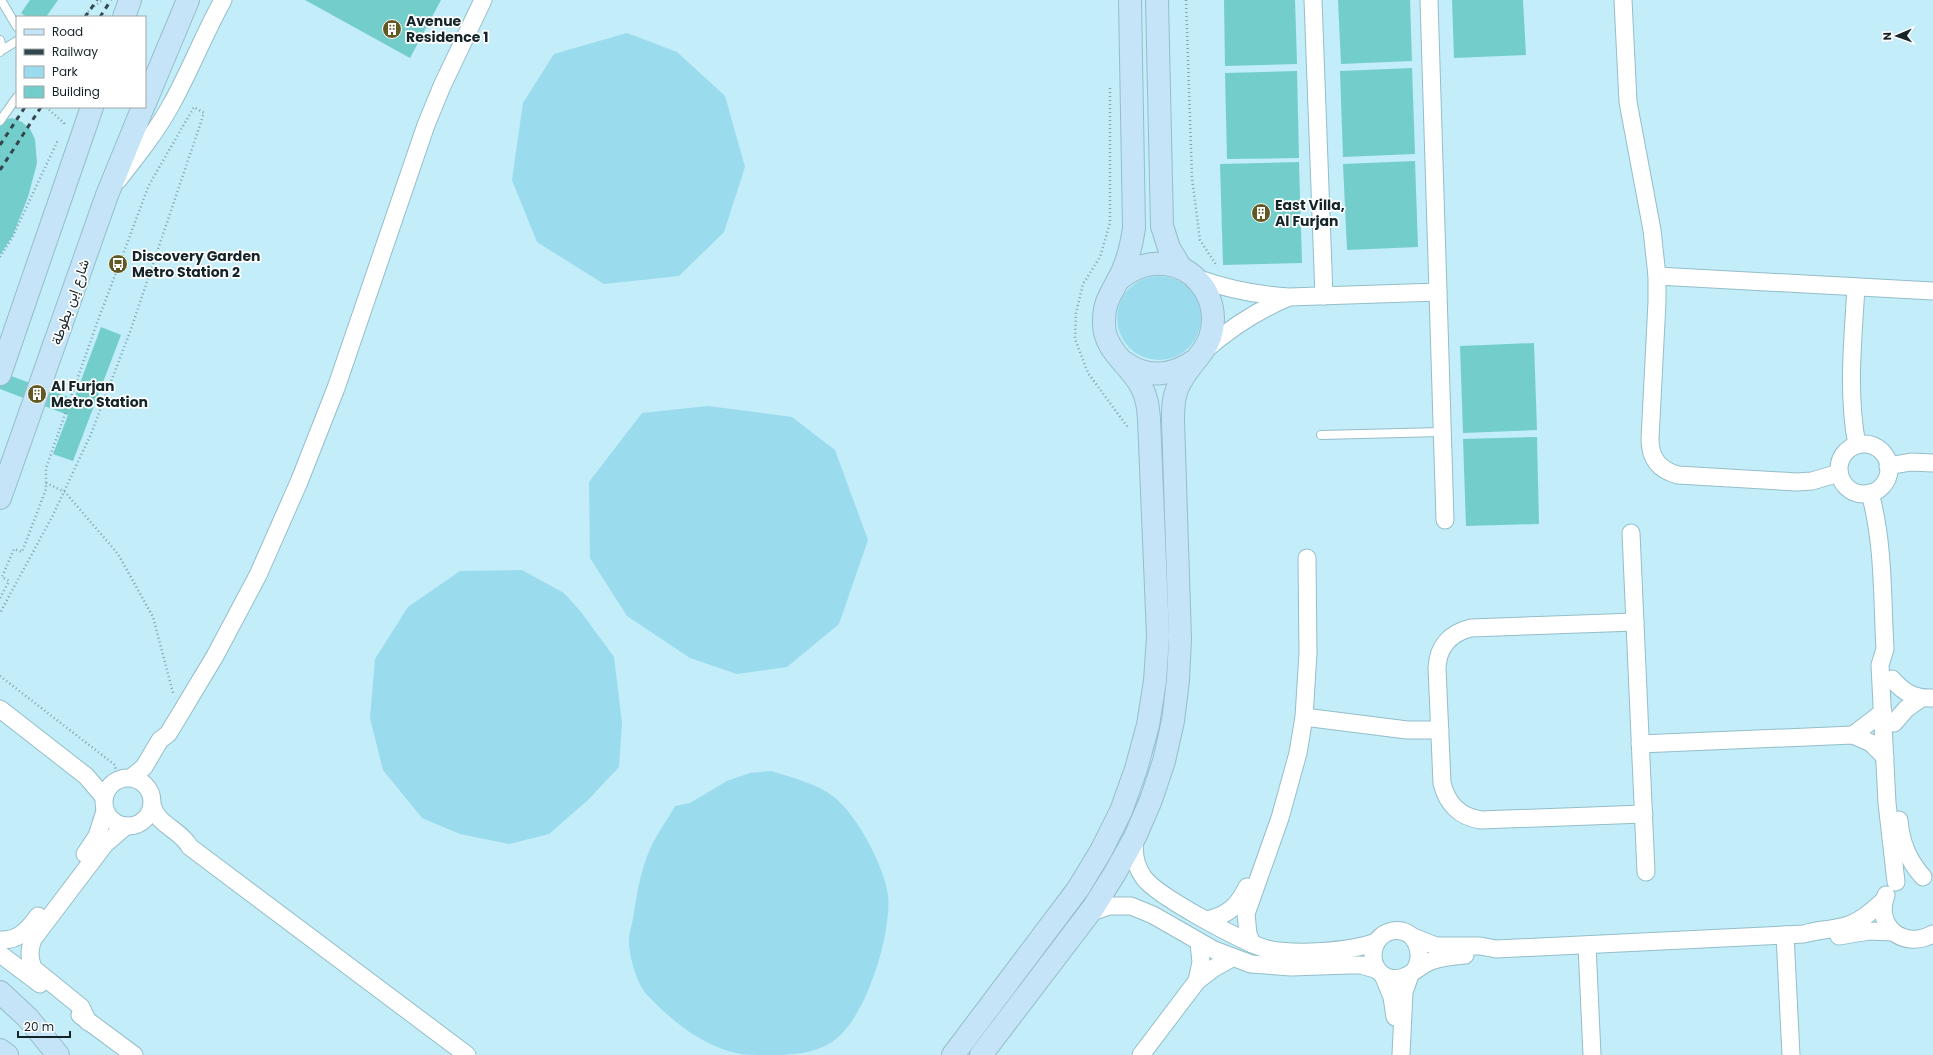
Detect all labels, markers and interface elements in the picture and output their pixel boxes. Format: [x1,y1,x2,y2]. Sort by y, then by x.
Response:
place label: Avenue Residence 1 [406,11,489,47]
legend [16,16,146,108]
north arrow [1877,16,1917,56]
building icon: Avenue Residence 1 [381,18,403,40]
text: Road [52,23,83,40]
text: N [1879,32,1895,41]
text: Railway [52,43,98,60]
text: Park [52,63,79,80]
text: Building [52,83,100,100]
place label: East Villa, Al Furjan [1275,195,1345,231]
building icon: East Villa, Al Furjan [1250,202,1272,224]
place label: Discovery Garden Metro Station 2 [132,246,260,282]
bus stop icon: Discovery Garden Metro Station 2 [107,253,129,275]
street label: شارع إبن بطوطة [46,257,95,348]
place label: Al Furjan Metro Station [51,376,148,412]
building icon: Al Furjan Metro Station [26,383,48,405]
scale bar [18,1013,70,1039]
text: 20 m [24,1018,54,1035]

